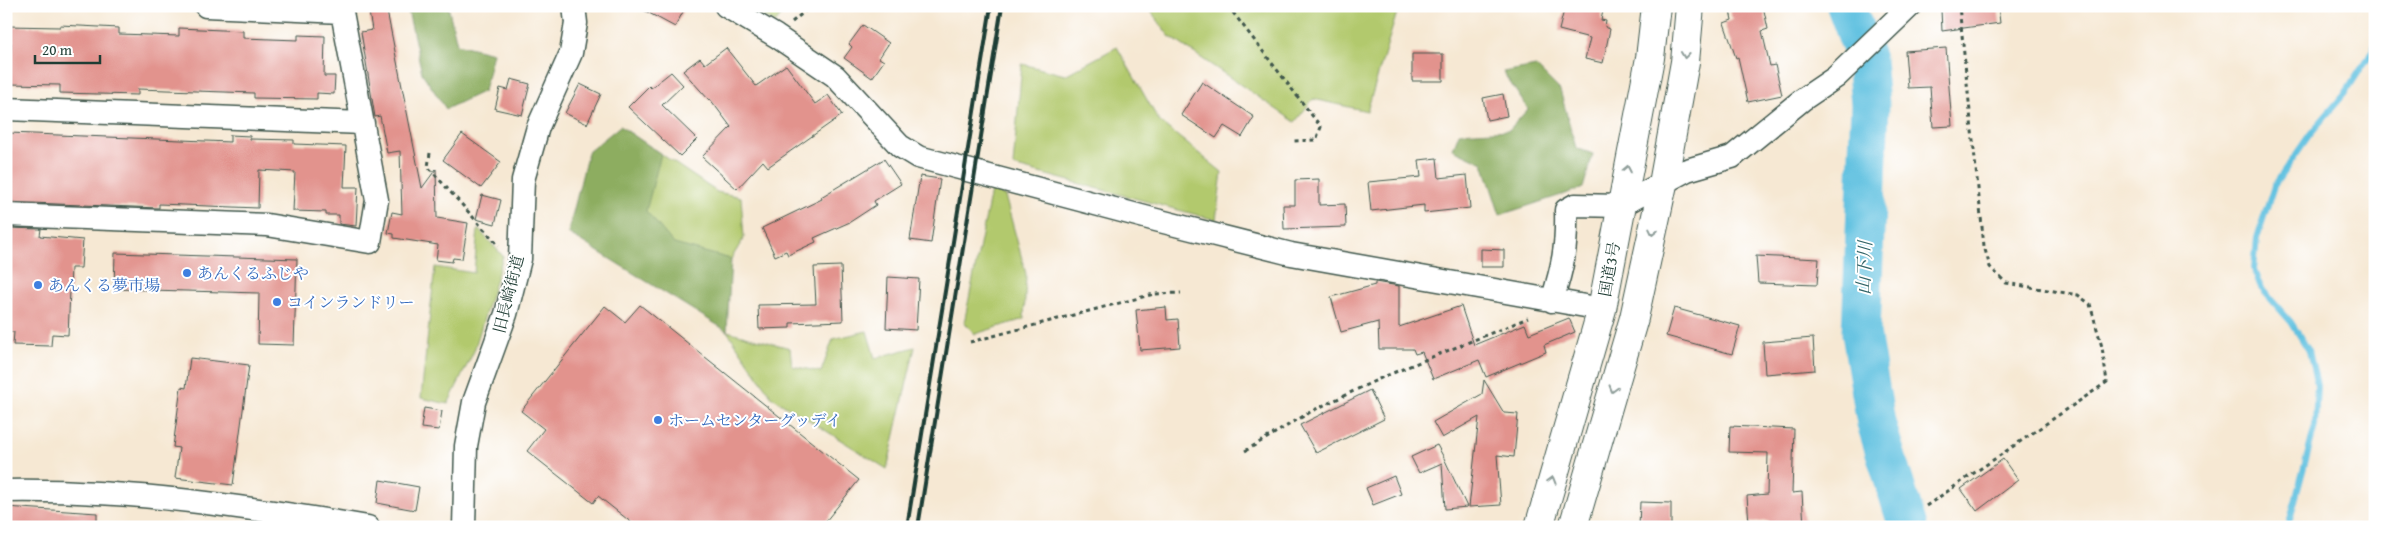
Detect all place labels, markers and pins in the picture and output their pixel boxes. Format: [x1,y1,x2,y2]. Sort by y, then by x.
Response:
place label: あんくるふじや [197,261,309,285]
marker: あんくるふじや [181,267,193,279]
place label: あんくる夢市場 [48,273,160,297]
marker: あんくる夢市場 [32,279,44,291]
place label: コインランドリー [287,290,415,314]
marker: コインランドリー [271,296,283,308]
place label: ホームセンターグッデイ [668,408,841,432]
marker: ホームセンターグッデイ [652,414,664,426]

